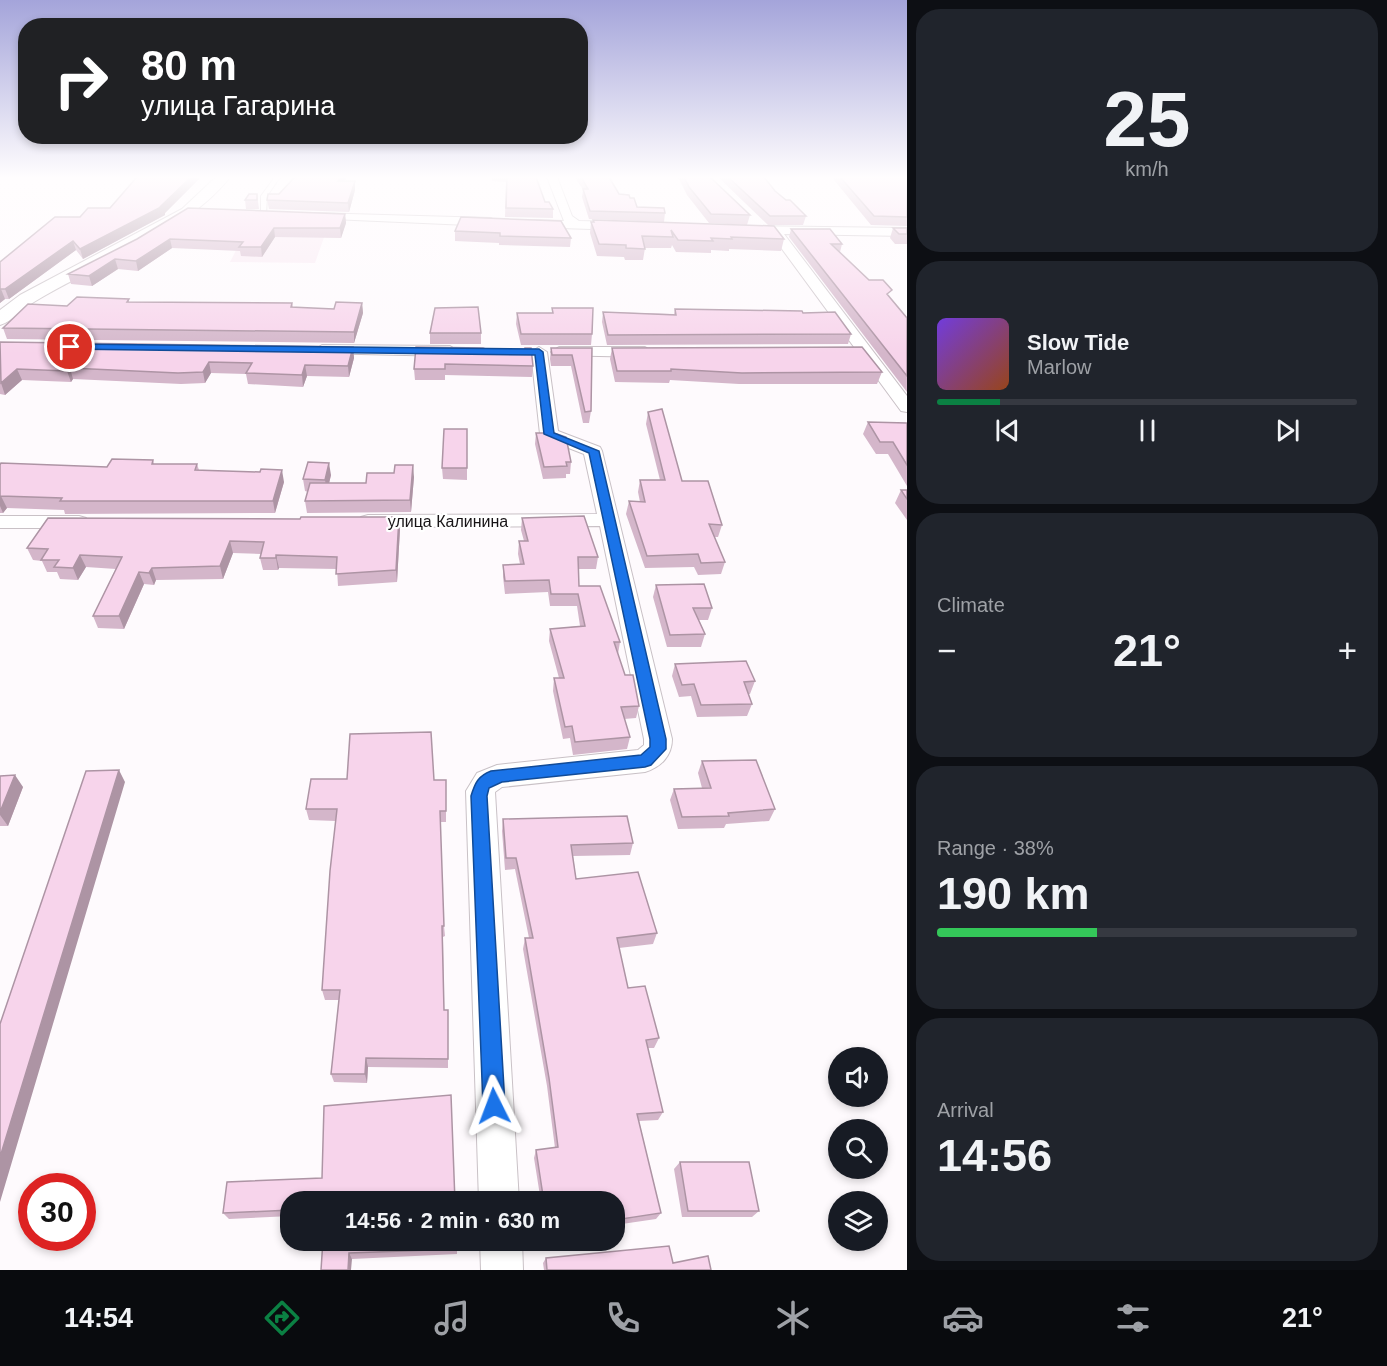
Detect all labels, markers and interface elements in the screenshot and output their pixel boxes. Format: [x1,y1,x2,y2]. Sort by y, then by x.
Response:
icon: right [42,42,120,120]
text: 80 m [141,42,237,89]
text: 25 [1104,75,1190,163]
text: улица Гагарина [141,91,335,121]
text: km/h [1125,158,1169,180]
pin [44,321,95,372]
icon: arrive [53,330,86,363]
text: Slow Tide [1027,330,1129,355]
text: Marlow [1027,356,1091,378]
icon: previous [991,414,1024,447]
icon: pause [1131,414,1164,447]
icon: next [1271,414,1304,447]
street label: улица Калинина [388,513,508,530]
text: Climate [937,594,1005,616]
text: 21° [1113,625,1181,676]
text: − [937,632,956,669]
text: + [1338,632,1357,669]
text: Range · 38% [937,837,1054,859]
text: 190 km [937,868,1090,919]
map controls [828,1047,888,1251]
button: sound [828,1047,888,1107]
position arrow [462,1074,526,1138]
text: Arrival [937,1099,994,1121]
button: search [828,1119,888,1179]
text: 14:56 [937,1130,1052,1181]
speed limit sign: 30 [18,1173,96,1251]
button: layers [828,1191,888,1251]
text: 14:56 · 2 min · 630 m [345,1208,560,1233]
icon: directions [261,1297,303,1339]
icon: music [431,1297,473,1339]
icon: phone [602,1297,644,1339]
icon: climate [772,1297,814,1339]
icon: car [942,1297,984,1339]
icon: filters [1112,1297,1154,1339]
text: 14:54 [64,1303,133,1333]
text: 21° [1282,1303,1323,1333]

